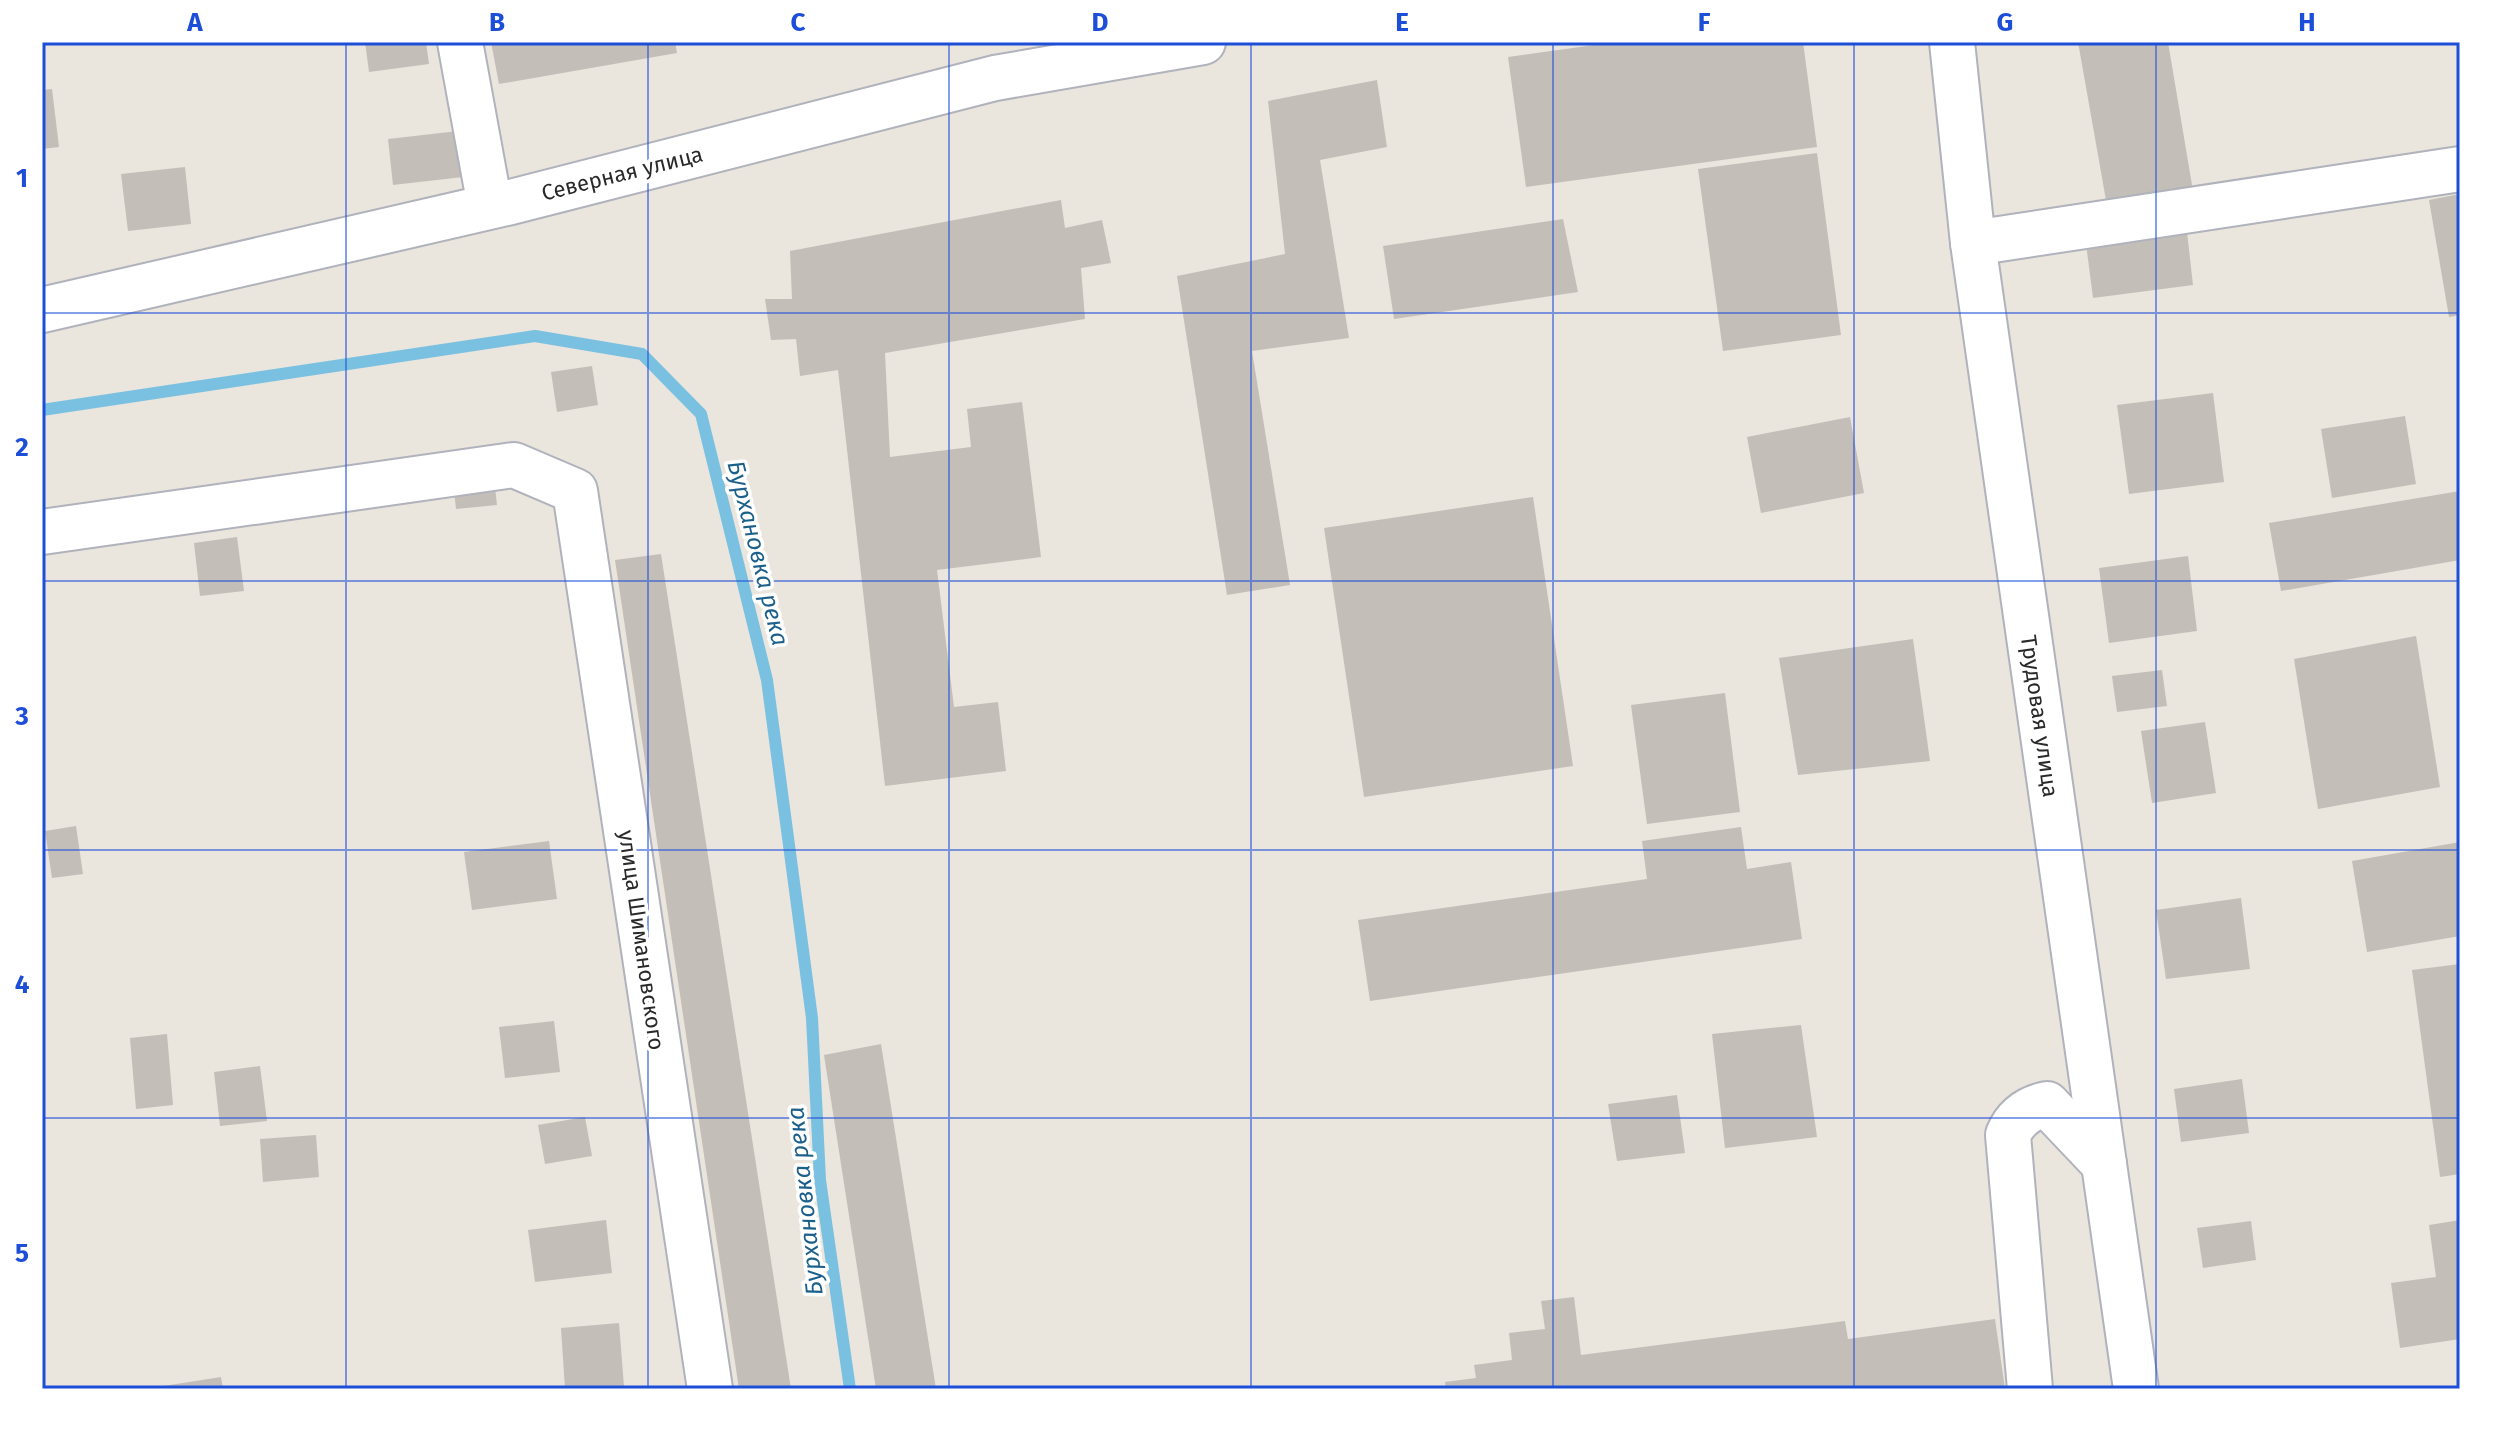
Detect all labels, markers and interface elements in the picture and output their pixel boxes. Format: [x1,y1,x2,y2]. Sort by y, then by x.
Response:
text: A [186,7,203,38]
text: B [489,7,505,38]
text: C [791,7,806,38]
text: D [1092,7,1109,38]
text: E [1395,7,1409,38]
text: F [1698,7,1711,38]
text: G [1997,7,2013,38]
text: H [2298,7,2316,38]
street label: Северная улица [539,140,706,207]
text: 1 [16,163,28,194]
text: 2 [15,432,29,463]
water label: Бурхановка река [721,458,795,648]
street label: Трудовая улица [2015,633,2064,799]
text: 3 [14,701,29,732]
street label: улица Шимановского [613,828,670,1052]
text: 4 [15,969,30,1000]
water label: Бурхановка река [781,1105,829,1297]
text: 5 [15,1238,29,1269]

